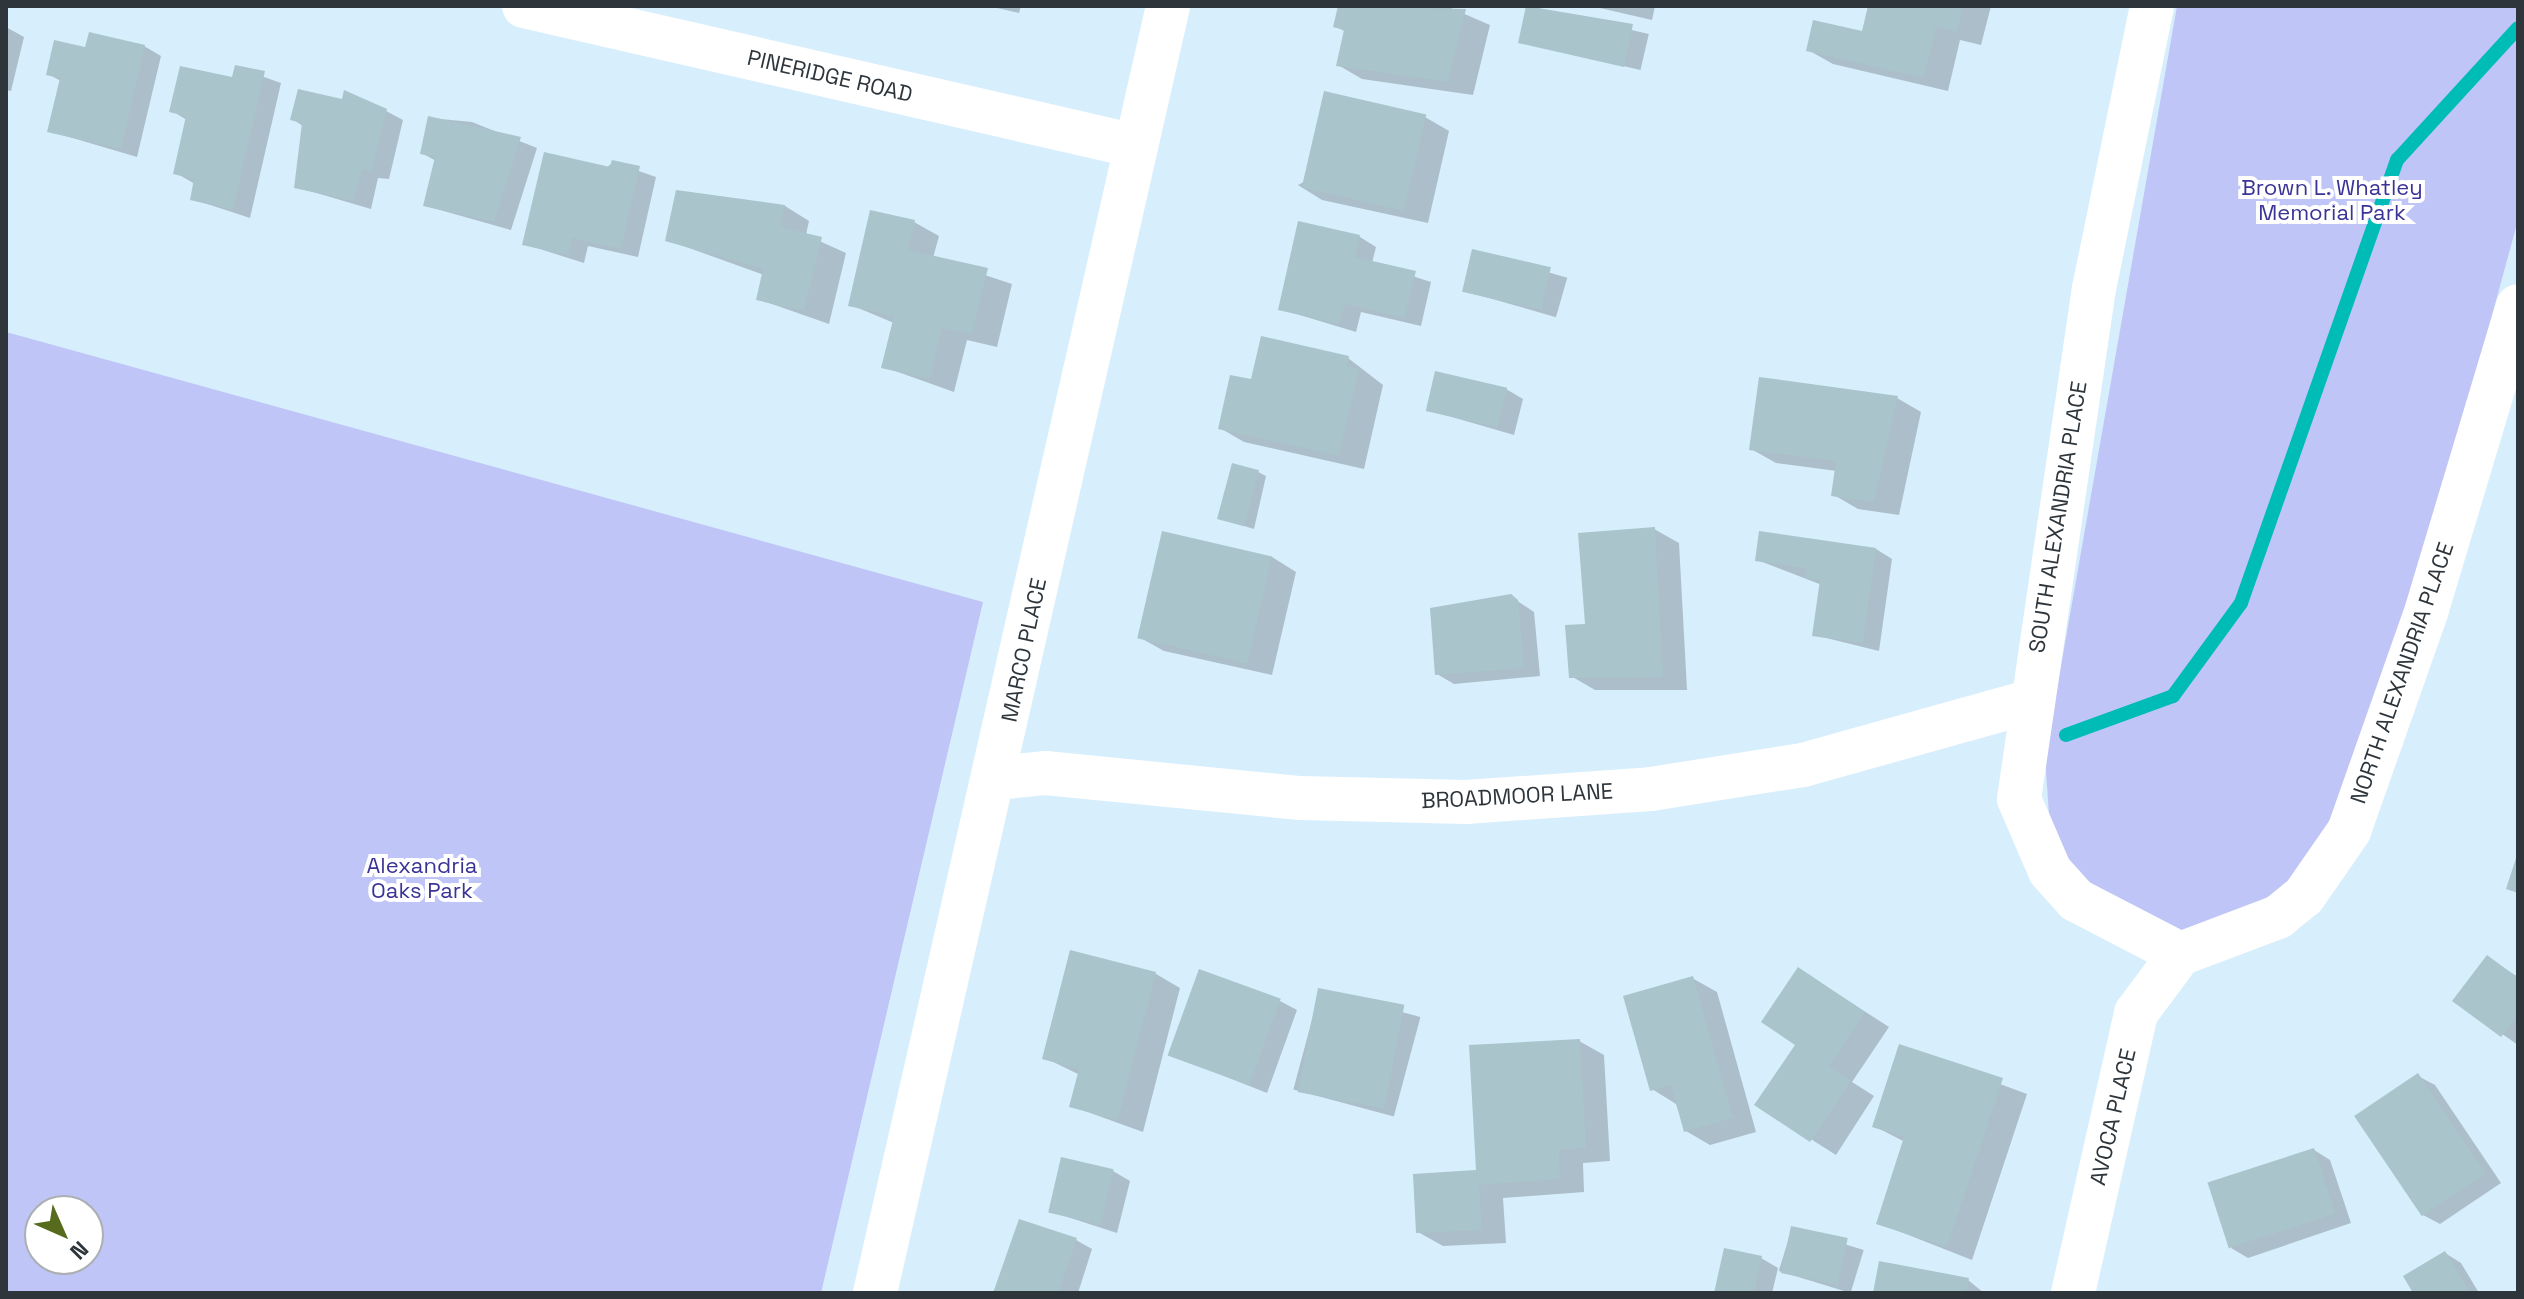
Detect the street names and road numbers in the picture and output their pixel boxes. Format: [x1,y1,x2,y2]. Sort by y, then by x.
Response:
street label: PINERIDGE ROAD [745,44,915,108]
street label: SOUTH ALEXANDRIA PLACE [2023,379,2093,655]
street label: NORTH ALEXANDRIA PLACE [2345,538,2459,808]
street label: MARCO PLACE [996,576,1052,724]
street label: BROADMOOR LANE [1420,778,1614,814]
street label: AVOCA PLACE [2084,1046,2142,1188]

